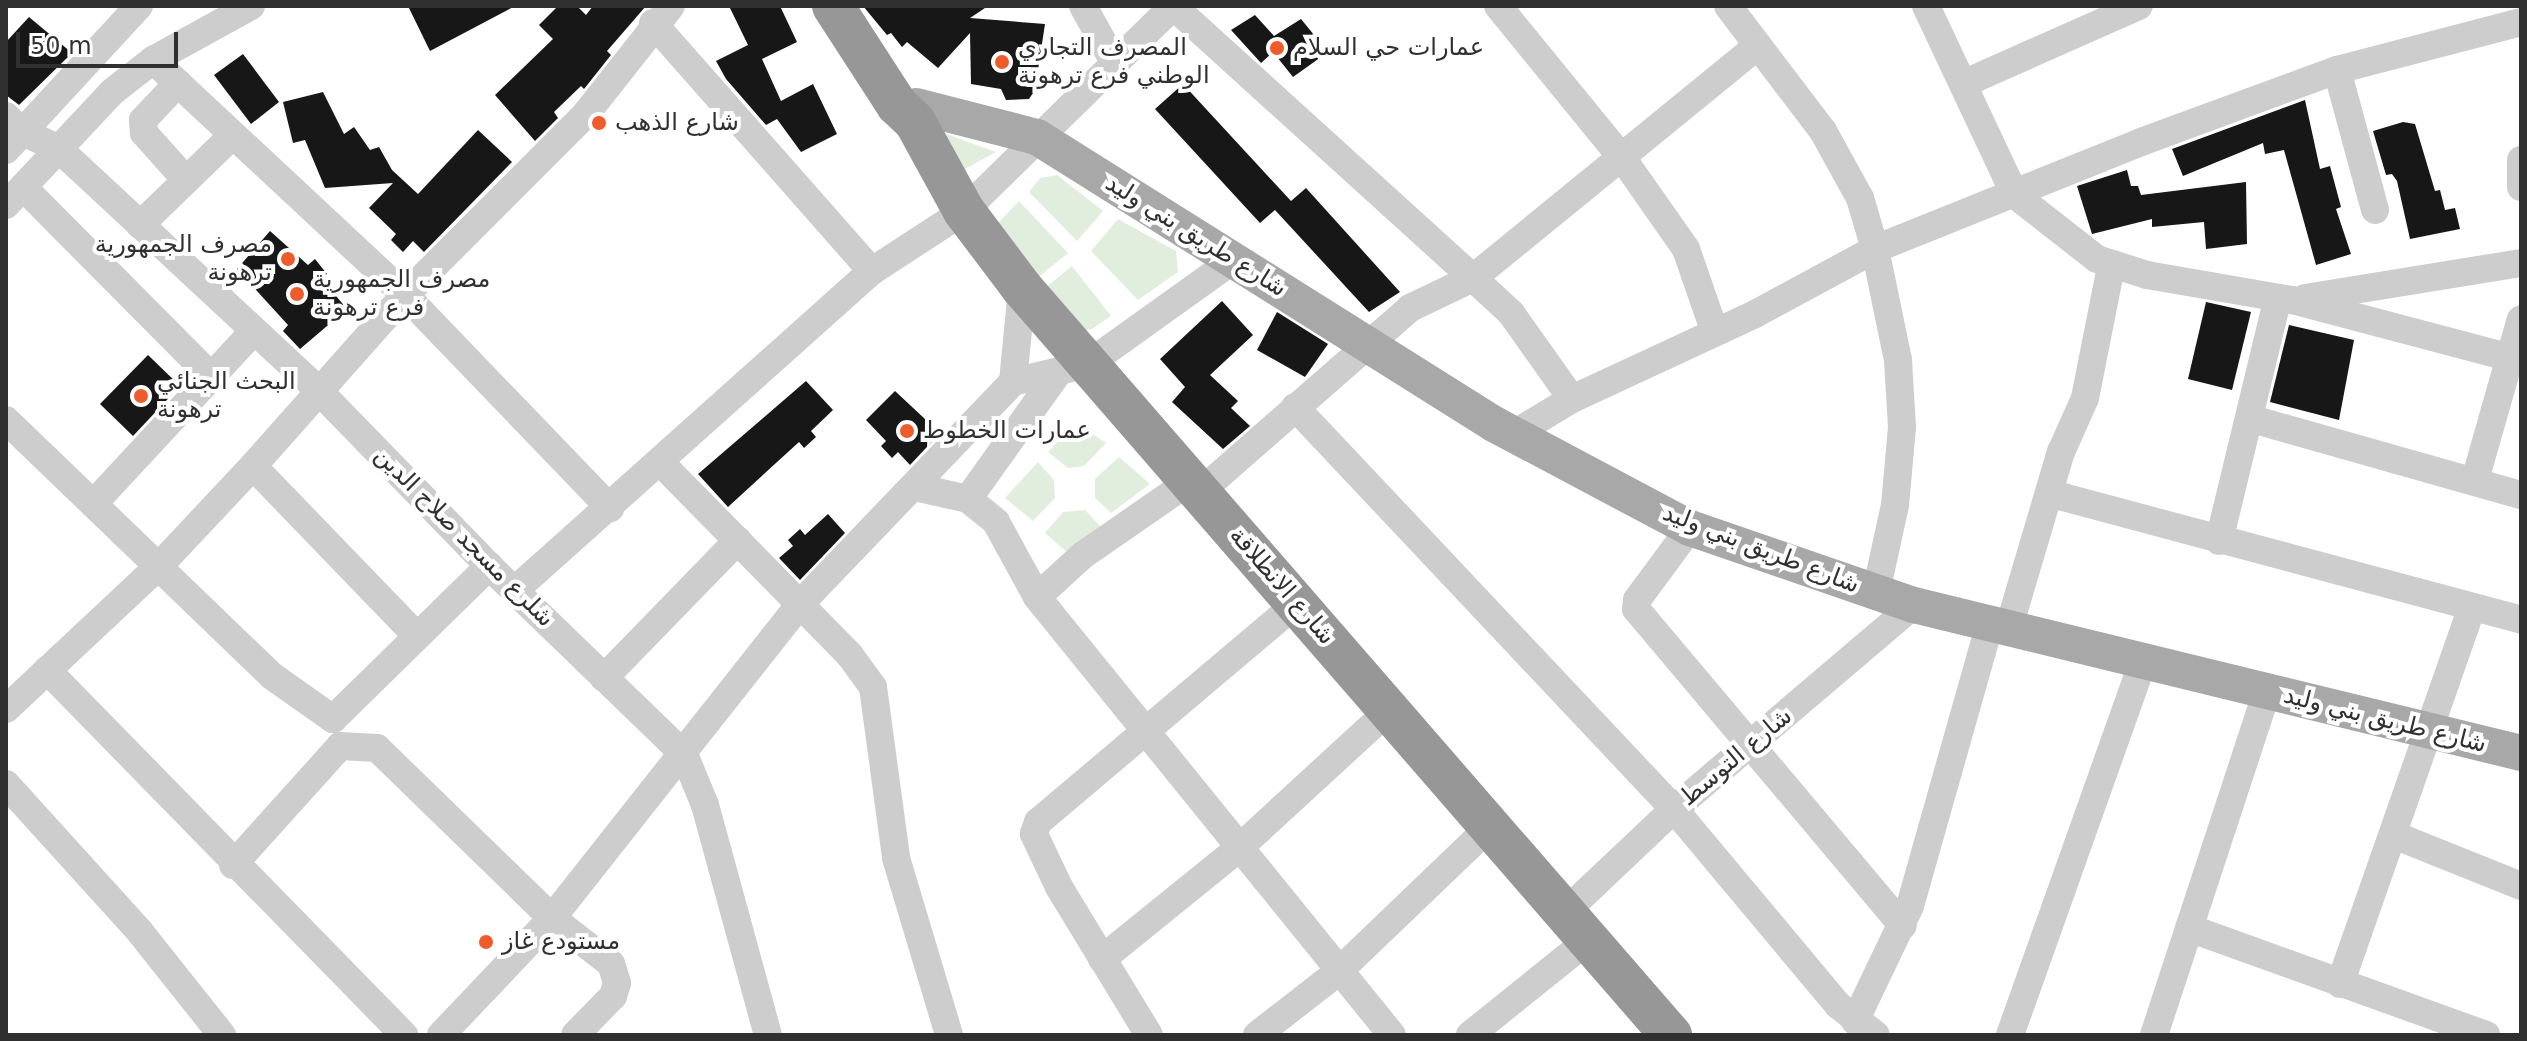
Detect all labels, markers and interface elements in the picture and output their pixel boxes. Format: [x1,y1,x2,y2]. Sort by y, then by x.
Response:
scale bar [20,16,182,66]
text: 50 m [30,32,92,60]
place label: المصرف التجاري الوطني فرع ترهونة [1018,34,1210,90]
place label: عمارات حي السلام [1293,34,1484,62]
marker: عمارات حي السلام [1268,39,1286,57]
marker: المصرف التجاري الوطني فرع ترهونة [993,53,1011,71]
place label: شارع الذهب [615,109,739,137]
marker: شارع الذهب [590,114,608,132]
street label: شارع طريق بني وليد [1100,169,1292,303]
place label: مصرف الجمهورية ترهونة [95,231,272,287]
marker: مصرف الجمهورية ترهونة [279,250,297,268]
place label: مصرف الجمهورية فرع ترهونة [313,266,490,322]
marker: مصرف الجمهورية فرع ترهونة [288,285,306,303]
place label: البحث الجنائي ترهونة [157,368,296,424]
marker: البحث الجنائي ترهونة [132,387,150,405]
place label: عمارات الخطوط [923,417,1091,445]
marker: عمارات الخطوط [898,422,916,440]
street label: شلرع مسجد صلاح الدين [368,441,560,633]
street label: شارع طريق بني وليد [1659,498,1863,600]
street label: شارع الانطلاقة [1223,521,1341,651]
street label: شارع طريق بني وليد [2281,681,2489,759]
street label: شارع التوسط [1674,702,1798,812]
place label: مستودع غاز [502,928,620,956]
marker: مستودع غاز [477,933,495,951]

